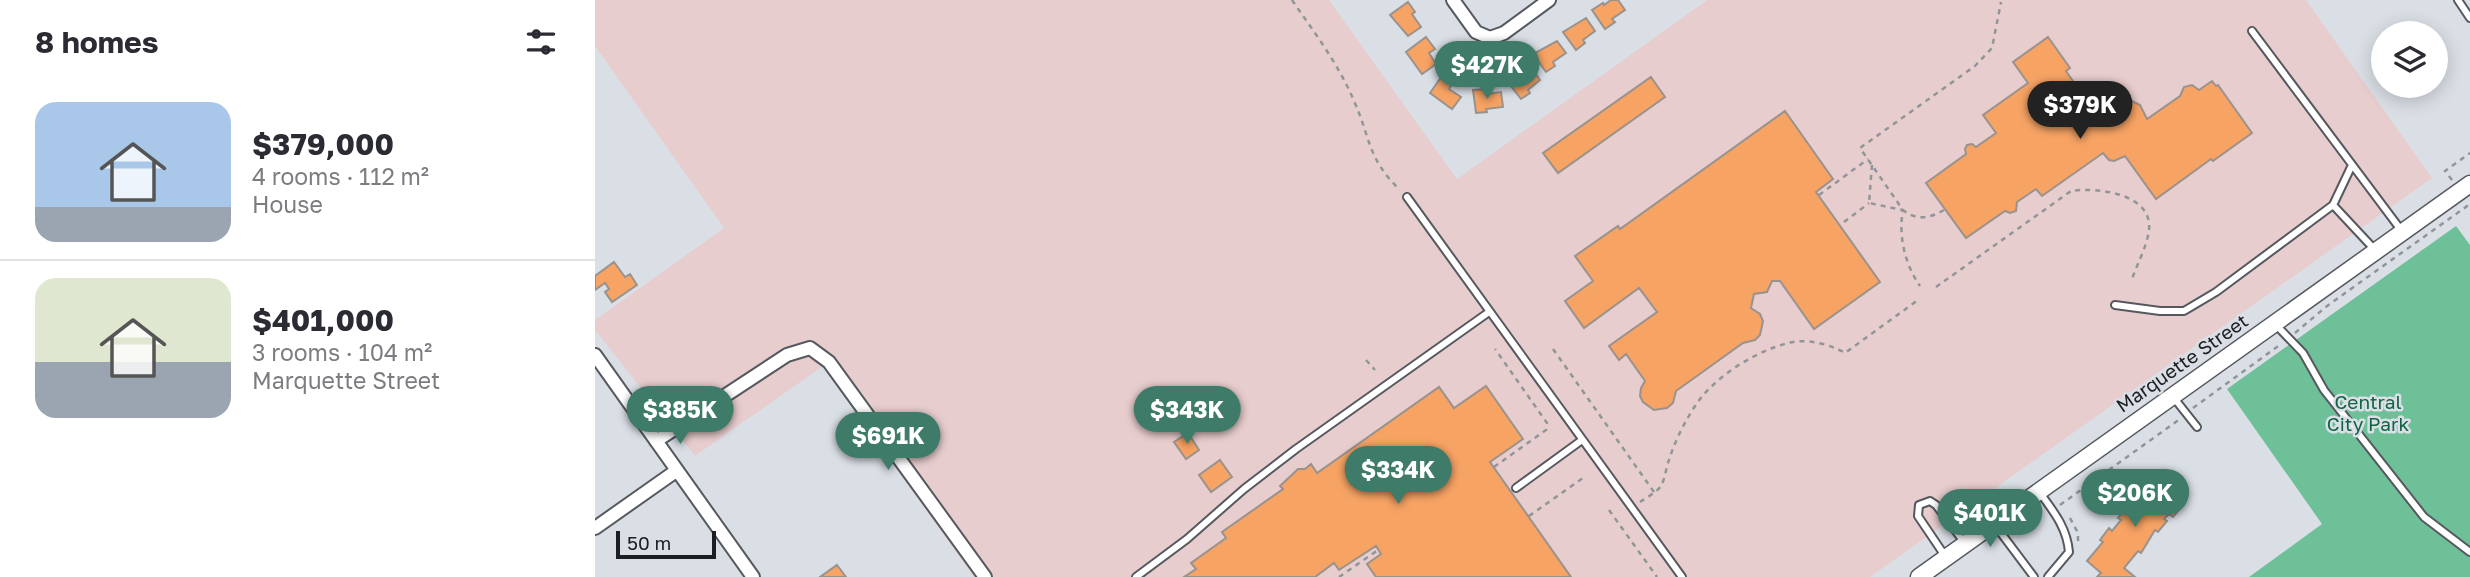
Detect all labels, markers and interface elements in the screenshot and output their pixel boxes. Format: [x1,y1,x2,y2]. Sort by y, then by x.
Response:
map controls [2371,21,2448,98]
button: layers [2371,21,2448,98]
icon: filters [522,23,560,61]
text: 8 homes [35,24,159,60]
pin: $427K [1438,42,1536,101]
text: $427K [1450,50,1524,78]
pin: $379K [2031,82,2129,141]
text: $379K [2043,90,2117,118]
text: $379,000 [252,126,394,162]
icon: home [91,130,175,214]
text: 4 rooms · 112 m² [252,162,429,190]
text: House [252,190,323,218]
text: $401,000 [252,302,394,338]
icon: home [91,306,175,390]
street label: Marquette Street [2111,309,2252,417]
text: 3 rooms · 104 m² [252,338,432,366]
text: Marquette Street [252,366,440,394]
pin: $385K [631,386,729,446]
pin: $343K [1138,386,1236,446]
park label: Central City Park [2327,390,2410,435]
text: $385K [643,395,717,423]
text: $343K [1150,395,1224,423]
pin: $691K [839,412,937,472]
text: $691K [851,421,925,449]
pin: $334K [1349,447,1447,506]
text: $334K [1361,455,1435,483]
pin: $206K [2086,470,2184,529]
text: $206K [2097,478,2173,506]
pin: $401K [1941,490,2039,549]
text: $401K [1953,498,2027,526]
scale bar [616,528,716,560]
text: 50 m [627,531,671,554]

